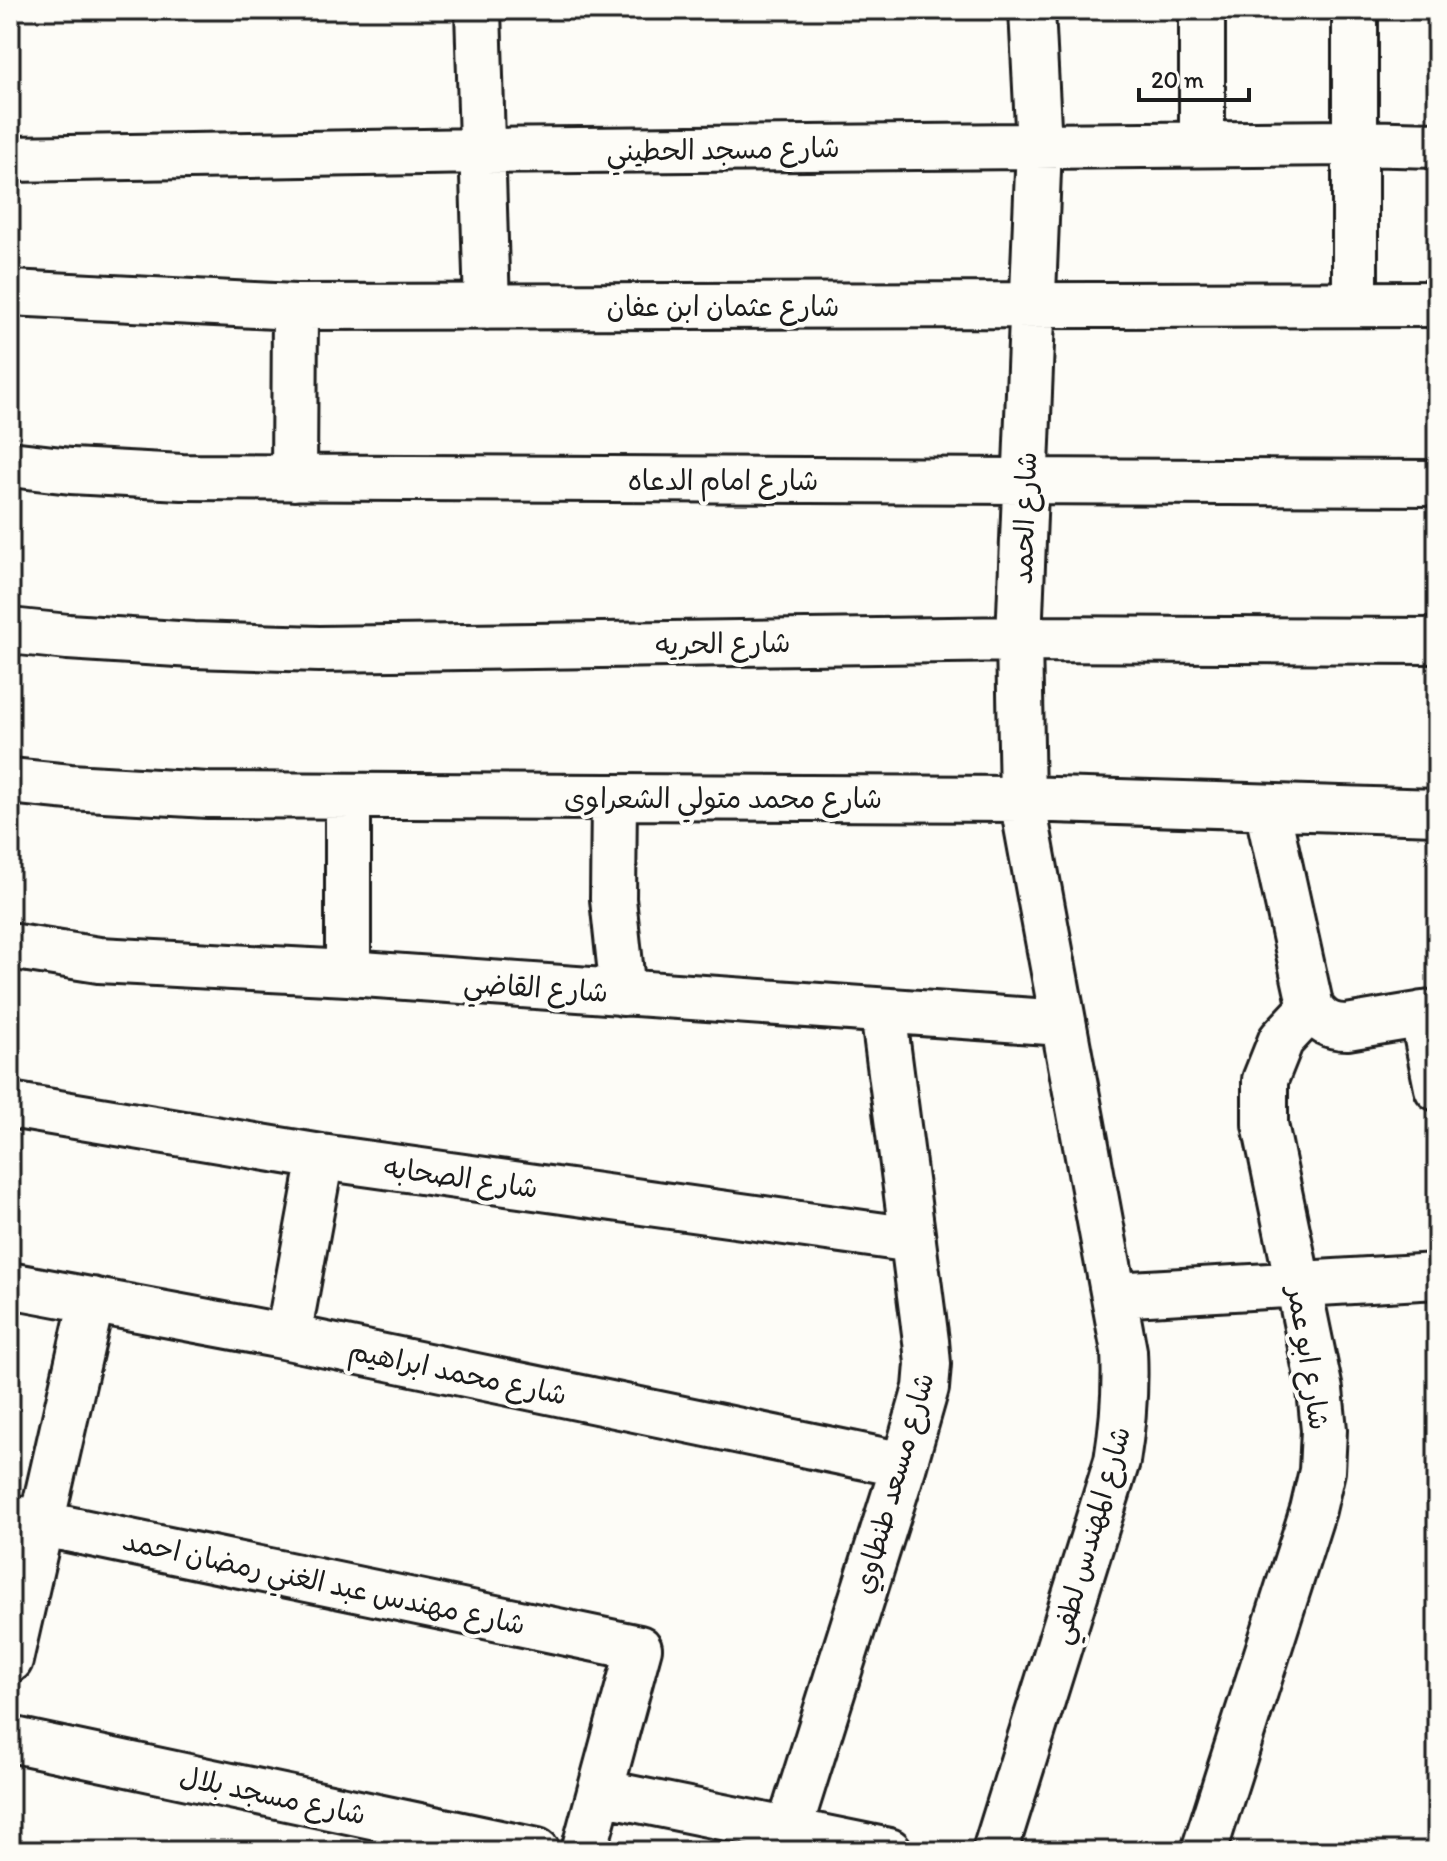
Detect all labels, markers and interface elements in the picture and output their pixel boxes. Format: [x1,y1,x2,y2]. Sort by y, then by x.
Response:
scale bar [1139,52,1249,102]
text: 20 m [1151,65,1204,94]
street label: شارع مسجد الحطيني [606,130,840,176]
street label: شارع عثمان ابن عفان [606,289,840,326]
street label: شارع الحمد [1005,451,1046,585]
street label: شارع امام الدعاه [628,463,818,502]
street label: شارع الحريه [655,625,791,664]
street label: شارع محمد متولي الشعراوى [564,781,882,823]
street label: شارع القاضي [462,965,609,1017]
street label: شارع الصحابه [381,1149,540,1208]
street label: شارع ابو عمر [1278,1282,1337,1433]
street label: شارع محمد ابراهيم [345,1332,570,1417]
street label: شارع مسعد طنطاوي [845,1369,945,1598]
street label: شارع المهندس لطفي [1043,1422,1145,1650]
street label: شارع مهندس عبد الغني رمضان احمد [118,1523,528,1649]
street label: شارع مسجد بلال [176,1759,369,1834]

